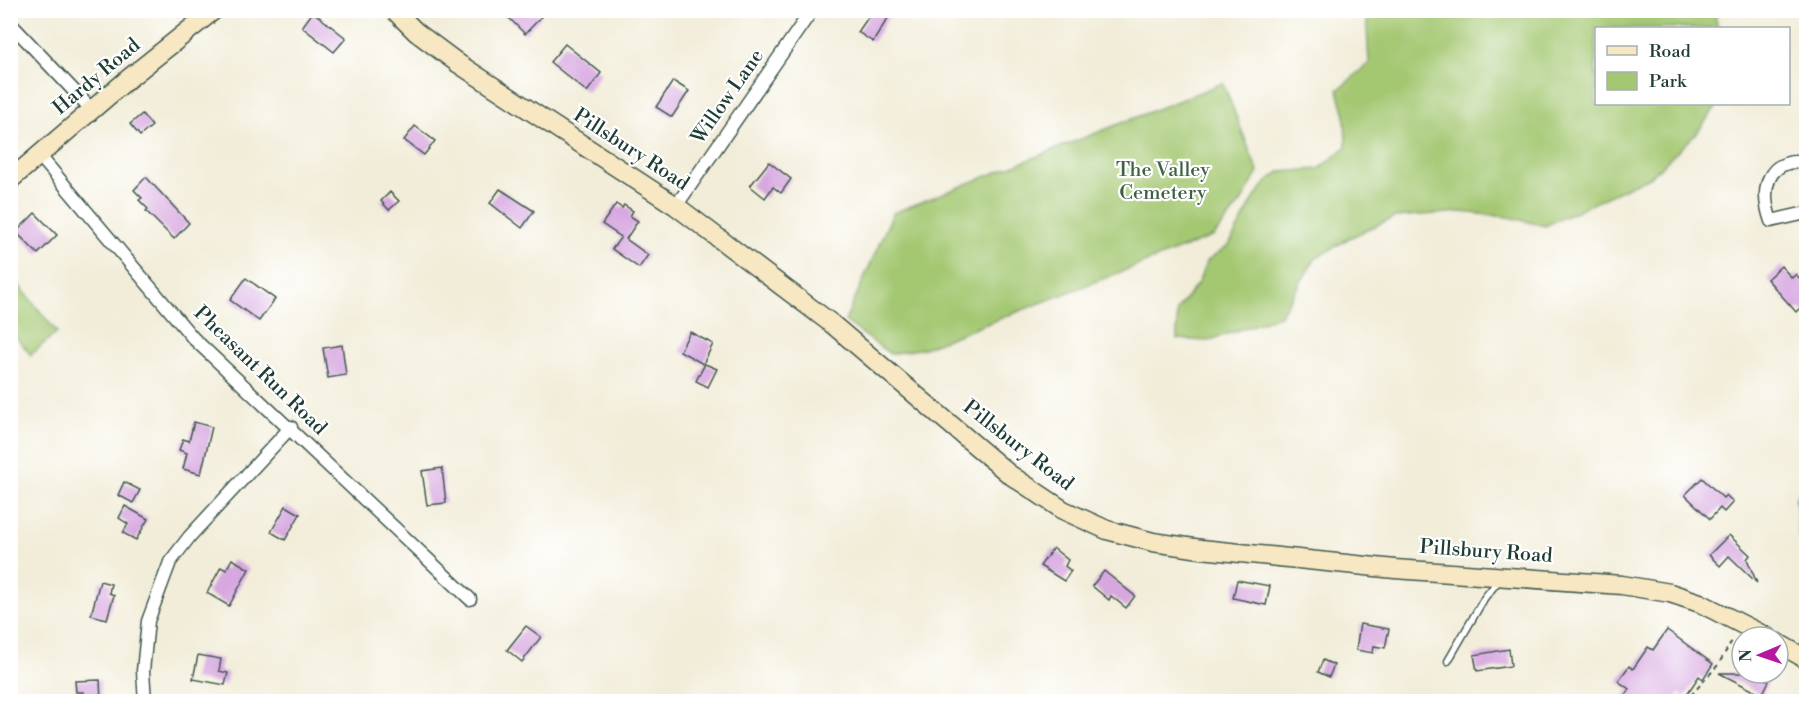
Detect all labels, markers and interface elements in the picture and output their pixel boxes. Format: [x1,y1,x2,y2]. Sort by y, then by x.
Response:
legend [1595,27,1790,105]
street label: Hardy Road [48,33,146,121]
text: Road [1649,40,1692,63]
street label: Willow Lane [686,45,770,150]
text: Park [1649,70,1688,93]
street label: Pillsbury Road [568,103,694,197]
park label: The Valley Cemetery [1116,158,1210,206]
street label: Pheasant Run Road [188,301,332,441]
street label: Pillsbury Road [958,395,1079,497]
street label: Pillsbury Road [1419,535,1554,569]
north arrow [1730,625,1790,685]
text: N [1736,648,1756,662]

